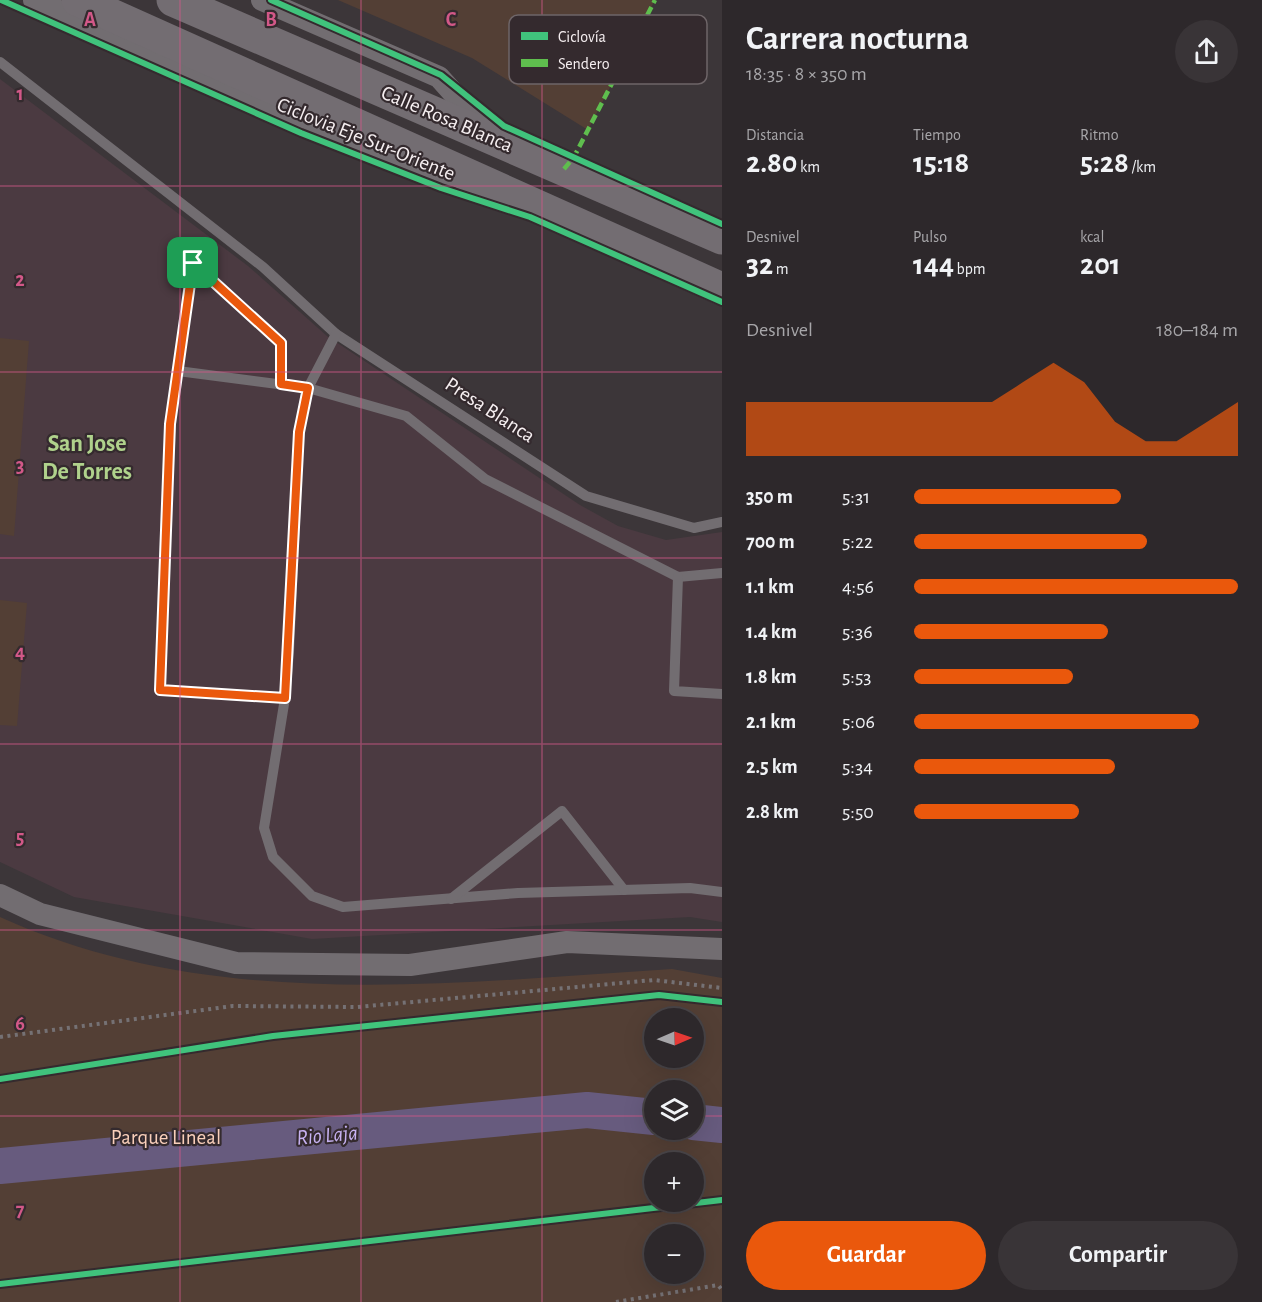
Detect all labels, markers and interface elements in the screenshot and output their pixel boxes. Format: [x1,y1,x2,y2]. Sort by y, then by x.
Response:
text: A [84,10,96,30]
text: B [265,10,277,30]
text: C [446,10,457,30]
legend [509,15,707,84]
button: share [1175,20,1238,83]
text: Carrera nocturna [746,23,969,56]
text: Ciclovía [558,29,606,45]
text: Sendero [558,56,610,72]
text: 18:35 · 8 × 350 m [746,64,867,84]
street label: Calle Rosa Blanca [378,82,516,156]
text: 1 [16,84,24,104]
street label: Ciclovia Eje Sur-Oriente [274,94,458,184]
text: Distancia [746,127,804,143]
text: Tiempo [913,127,961,143]
text: Ritmo [1080,127,1119,143]
text: 2.80 [746,148,797,178]
text: 15:18 [913,148,969,178]
text: 5:28 [1080,148,1129,178]
text: km [797,159,820,175]
text: /km [1129,159,1156,175]
text: Desnivel [746,229,800,245]
text: Pulso [913,229,947,245]
text: kcal [1080,229,1104,245]
pin [167,237,218,288]
icon: arrive [176,246,209,279]
text: 32 [746,250,773,280]
text: 144 [913,250,954,280]
text: 201 [1080,250,1121,280]
text: m [773,261,789,277]
text: bpm [954,261,986,277]
text: 2 [15,270,25,290]
text: Desnivel [746,320,813,340]
text: 180–184 m [1156,320,1238,340]
street label: Presa Blanca [441,373,539,447]
district label: San Jose De Torres [42,432,132,484]
text: 3 [16,456,24,476]
text: 350 m [746,487,793,507]
text: 5:31 [842,487,870,507]
text: 700 m [746,532,795,552]
text: 5:22 [842,532,873,552]
text: 1.1 km [746,577,794,597]
text: 4:56 [842,577,874,597]
text: 1.4 km [746,622,797,642]
text: 5:36 [842,622,873,642]
text: 4 [15,642,25,662]
text: 1.8 km [746,667,797,687]
text: 5:53 [842,667,872,687]
text: 2.1 km [746,712,796,732]
text: 5:06 [842,712,875,732]
text: 2.5 km [746,757,798,777]
text: 5:34 [842,757,873,777]
text: 2.8 km [746,802,799,822]
text: 5:50 [842,802,874,822]
text: 5 [16,828,24,848]
north arrow [644,1008,704,1068]
map controls [644,1008,704,1284]
text: 6 [15,1014,25,1034]
button: layers [644,1080,704,1140]
water label: Rio Laja [295,1121,359,1149]
park label: Parque Lineal [111,1127,221,1148]
button: + [644,1152,704,1212]
text: 7 [16,1200,25,1220]
button: Guardar [746,1221,986,1290]
button: Compartir [998,1221,1238,1290]
button: − [644,1224,704,1284]

